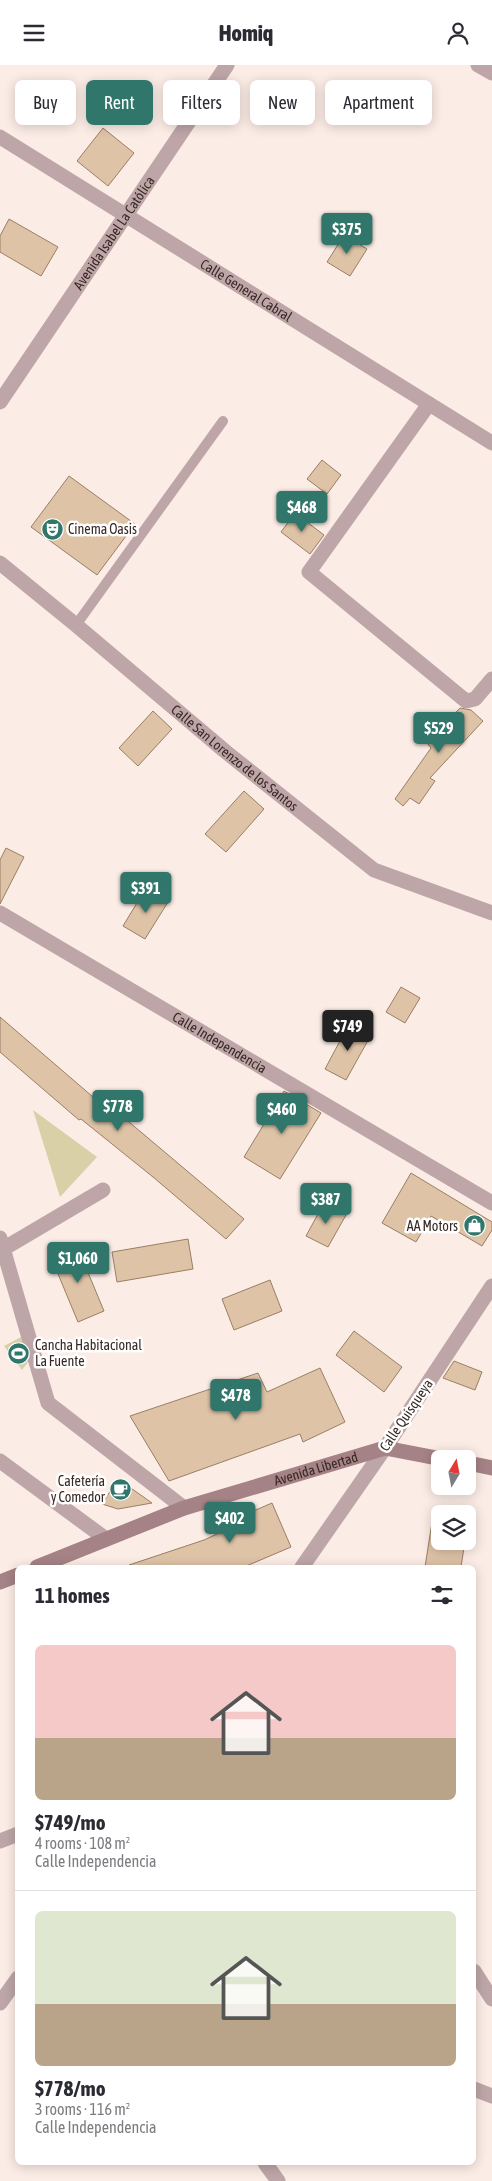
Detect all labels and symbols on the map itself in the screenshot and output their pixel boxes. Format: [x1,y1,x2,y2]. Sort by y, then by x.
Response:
street label: Avenida Isabel La Católica [70,173,158,293]
pin: $375 [317,213,377,255]
street label: Calle General Cabral [197,256,295,325]
pin: $468 [272,491,332,533]
theatre icon: Cinema Oasis [40,517,64,541]
place label: Cinema Oasis [68,521,137,537]
street label: Calle San Lorenzo de los Santos [168,701,301,814]
pin: $529 [409,711,469,754]
pin: $391 [116,871,176,914]
street label: Calle Independencia [170,1009,270,1076]
pin: $749 [318,1009,378,1052]
pin: $778 [88,1089,148,1132]
pin: $460 [252,1093,312,1135]
pin: $387 [296,1183,356,1225]
shop icon: AA Motors [462,1214,486,1238]
place label: AA Motors [407,1218,458,1234]
pin: $1,060 [37,1241,119,1284]
place label: Cancha Habitacional La Fuente [35,1337,142,1369]
sports icon: Cancha Habitacional La Fuente [7,1341,31,1365]
street label: Calle Quisqueya [376,1376,436,1454]
pin: $478 [206,1379,266,1421]
street label: Avenida Libertad [272,1449,360,1489]
north arrow [431,1450,476,1495]
place label: Cafetería y Comedor [51,1473,106,1505]
cafe icon: Cafetería y Comedor [109,1477,133,1501]
pin: $402 [200,1501,260,1544]

